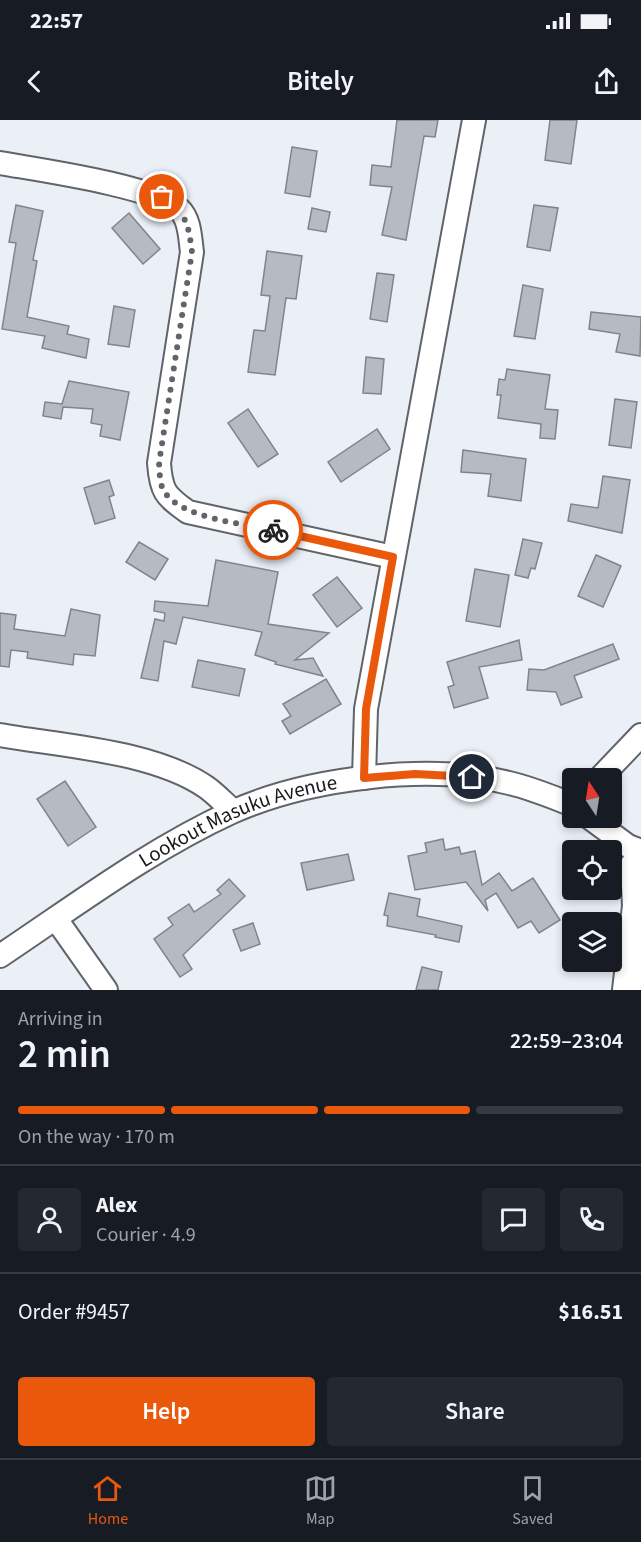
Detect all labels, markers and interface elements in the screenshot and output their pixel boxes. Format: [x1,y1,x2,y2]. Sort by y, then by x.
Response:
text: 22:57 [30,5,83,37]
text: Bitely [287,62,354,101]
icon: back [18,65,51,98]
icon: share [590,65,623,98]
pin [136,171,187,222]
icon: bag [145,180,178,213]
courier [243,500,303,560]
icon: bike [257,514,290,547]
pin [446,751,497,802]
icon: home [455,760,488,793]
street label: Lookout Masuku Avenue [133,767,339,875]
north arrow [562,768,622,828]
map controls [562,768,622,972]
button: locate [562,840,622,900]
button: layers [562,912,622,972]
text: Arriving in [18,1005,103,1033]
text: 22:59–23:04 [510,1025,623,1057]
text: 2 min [18,1027,111,1083]
text: On the way · 170 m [18,1123,175,1151]
button: person [18,1188,81,1251]
button: chat [482,1188,545,1251]
button: phone [560,1188,623,1251]
text: Alex [96,1189,137,1221]
text: Courier · 4.9 [96,1221,196,1249]
text: Order #9457 [18,1296,130,1328]
text: $16.51 [558,1296,623,1328]
button: Help [18,1377,315,1446]
button: Share [327,1377,623,1446]
tab: Home [88,1472,128,1530]
tab: Map [304,1472,337,1530]
tab: Saved [512,1472,553,1530]

